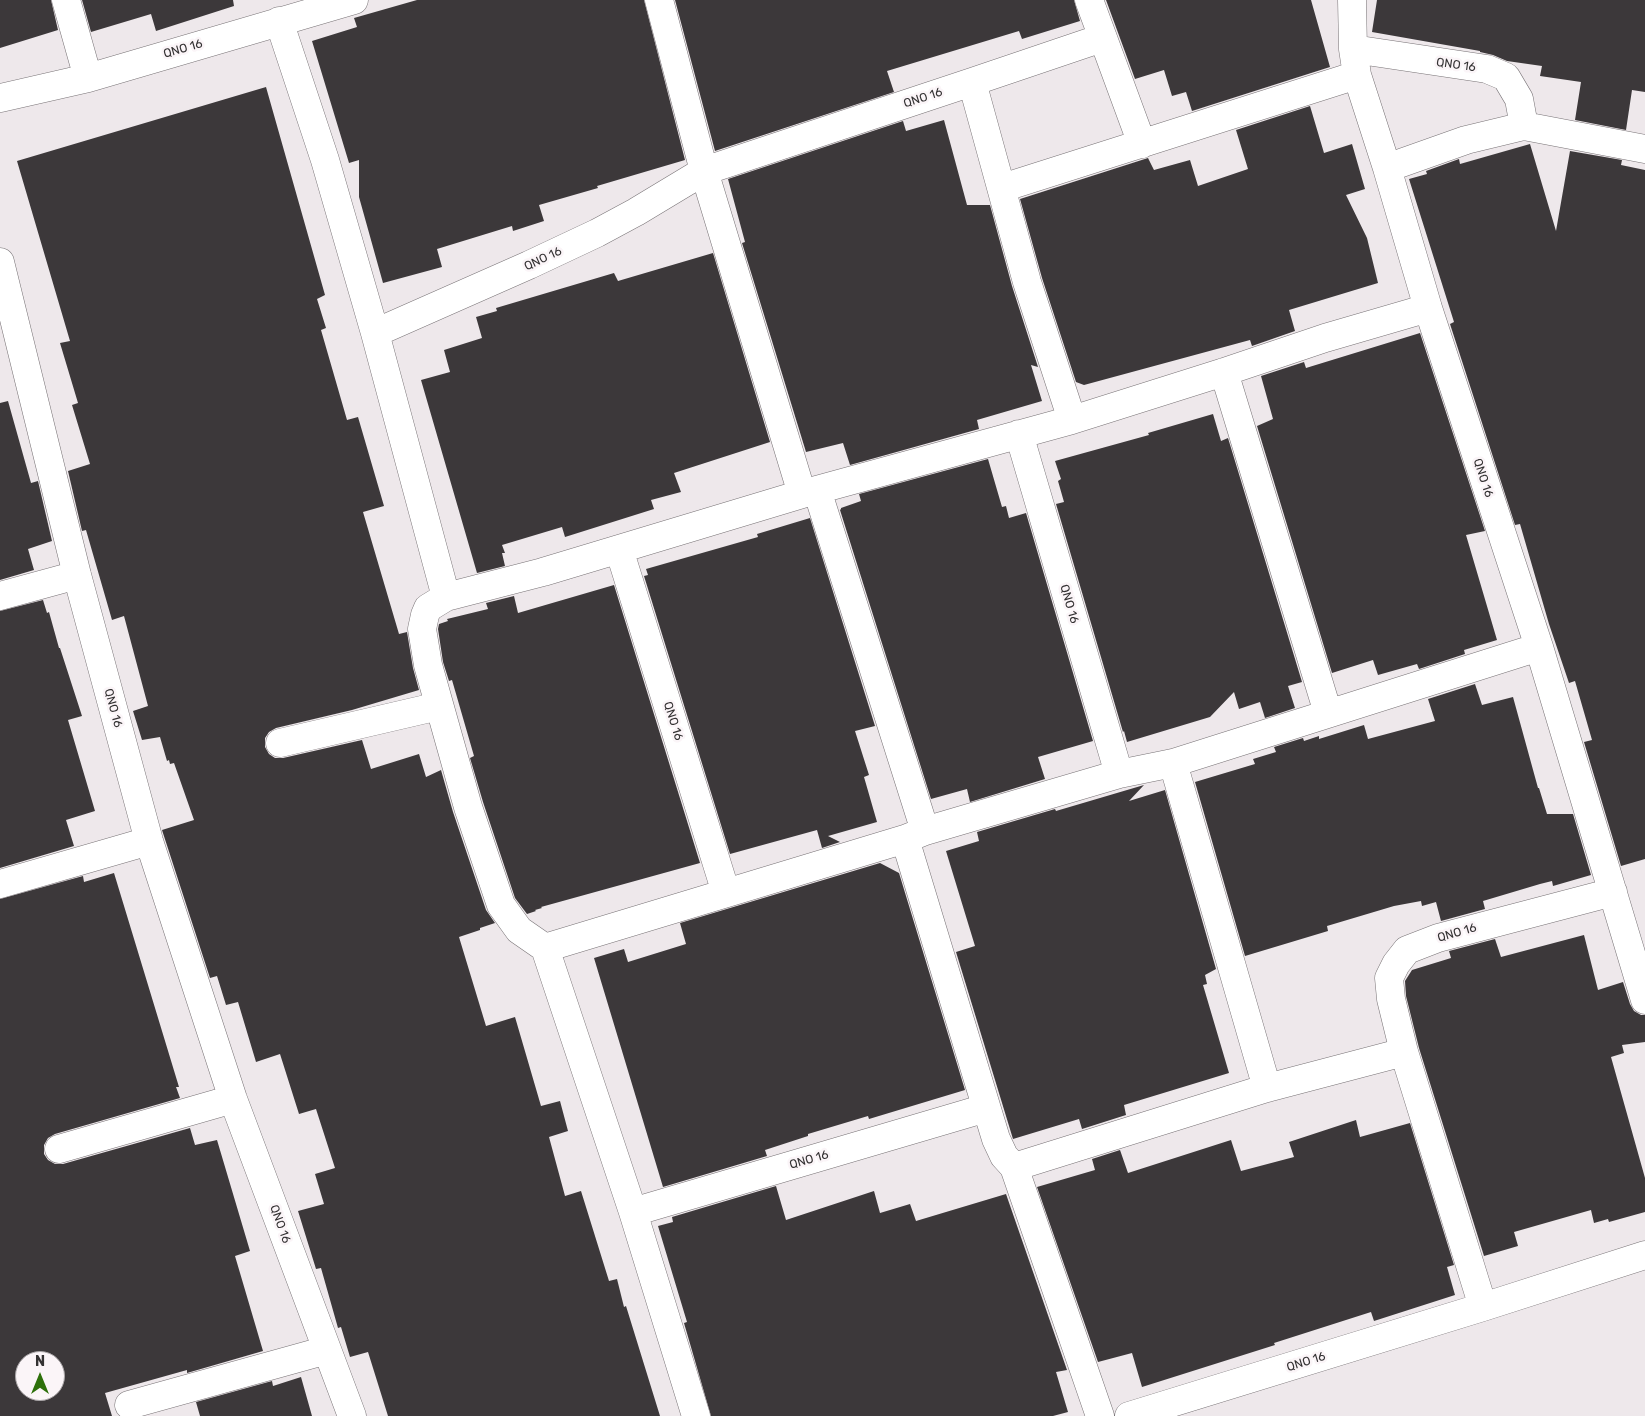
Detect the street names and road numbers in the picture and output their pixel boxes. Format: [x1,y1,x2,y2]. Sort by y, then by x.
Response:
street label: QNO 16 [162,37,204,61]
street label: QNO 16 [1435,55,1477,75]
street label: QNO 16 [902,85,944,111]
street label: QNO 16 [522,244,564,274]
street label: QNO 16 [1470,457,1496,499]
street label: QNO 16 [1057,583,1081,625]
street label: QNO 16 [101,687,125,729]
street label: QNO 16 [660,700,686,742]
street label: QNO 16 [1436,921,1478,945]
street label: QNO 16 [788,1148,830,1172]
street label: QNO 16 [266,1203,294,1245]
street label: QNO 16 [1285,1349,1327,1375]

